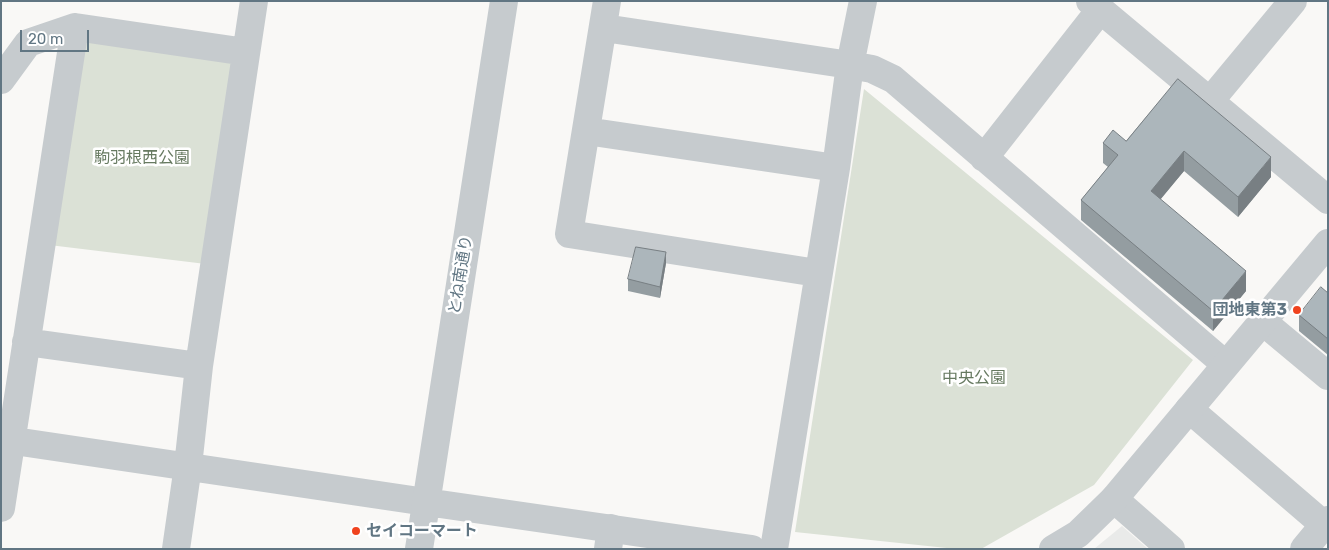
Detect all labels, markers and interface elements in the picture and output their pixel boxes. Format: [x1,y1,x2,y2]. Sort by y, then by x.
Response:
scale bar [22,20,91,52]
text: 20 m [28,30,63,48]
park label: 駒羽根西公園 [94,148,190,168]
street label: とね南通り [445,234,477,316]
place label: 団地東第3 [1212,300,1287,320]
marker: 団地東第3 [1291,304,1303,316]
park label: 中央公園 [942,368,1006,388]
place label: セイコーマート [366,521,478,541]
marker: セイコーマート [350,525,362,537]

